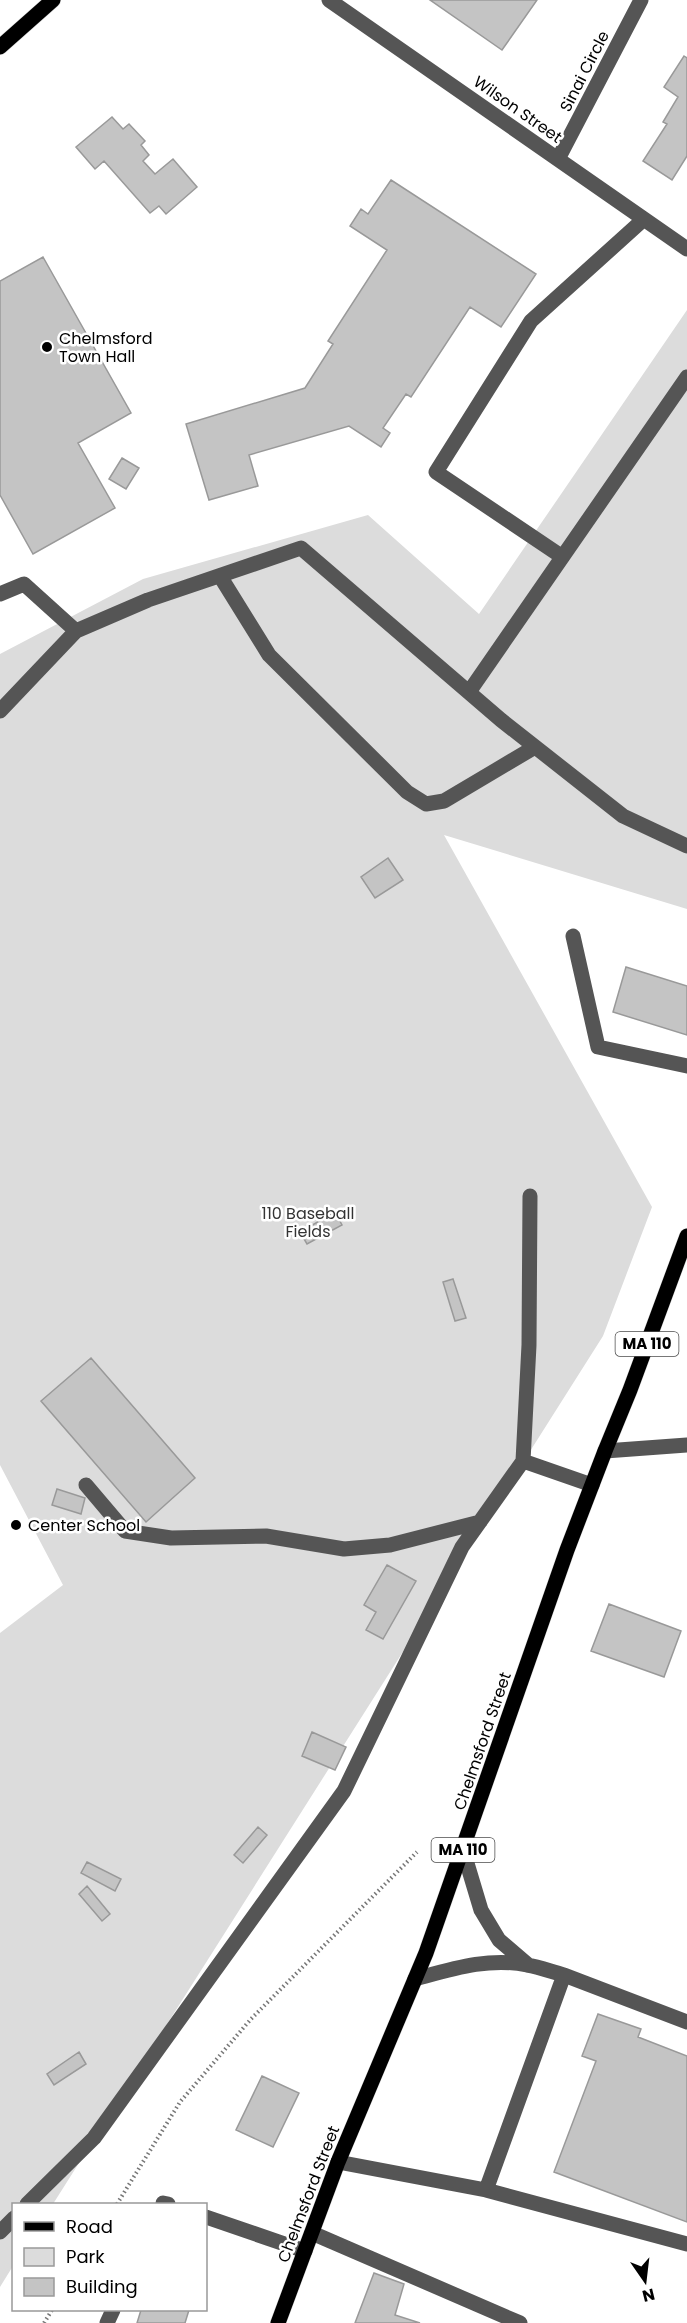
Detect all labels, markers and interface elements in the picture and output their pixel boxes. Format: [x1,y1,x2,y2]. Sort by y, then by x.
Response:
street label: Sinai Circle [554,27,615,116]
street label: Wilson Street [469,70,567,149]
place label: Chelmsford Town Hall [59,327,153,368]
marker: Chelmsford Town Hall [40,340,54,354]
park label: 110 Baseball Fields [262,1202,354,1243]
road number: MA 110 [616,1332,678,1356]
place label: Center School [28,1514,140,1537]
marker: Center School [9,1518,23,1532]
street label: Chelmsford Street [448,1669,517,1813]
road number: MA 110 [432,1838,494,1862]
street label: Chelmsford Street [272,2122,345,2266]
legend [12,2203,207,2311]
text: Road [66,2214,113,2239]
text: Park [66,2244,105,2269]
north arrow [615,2251,675,2311]
text: Building [66,2274,138,2299]
text: N [640,2282,657,2308]

